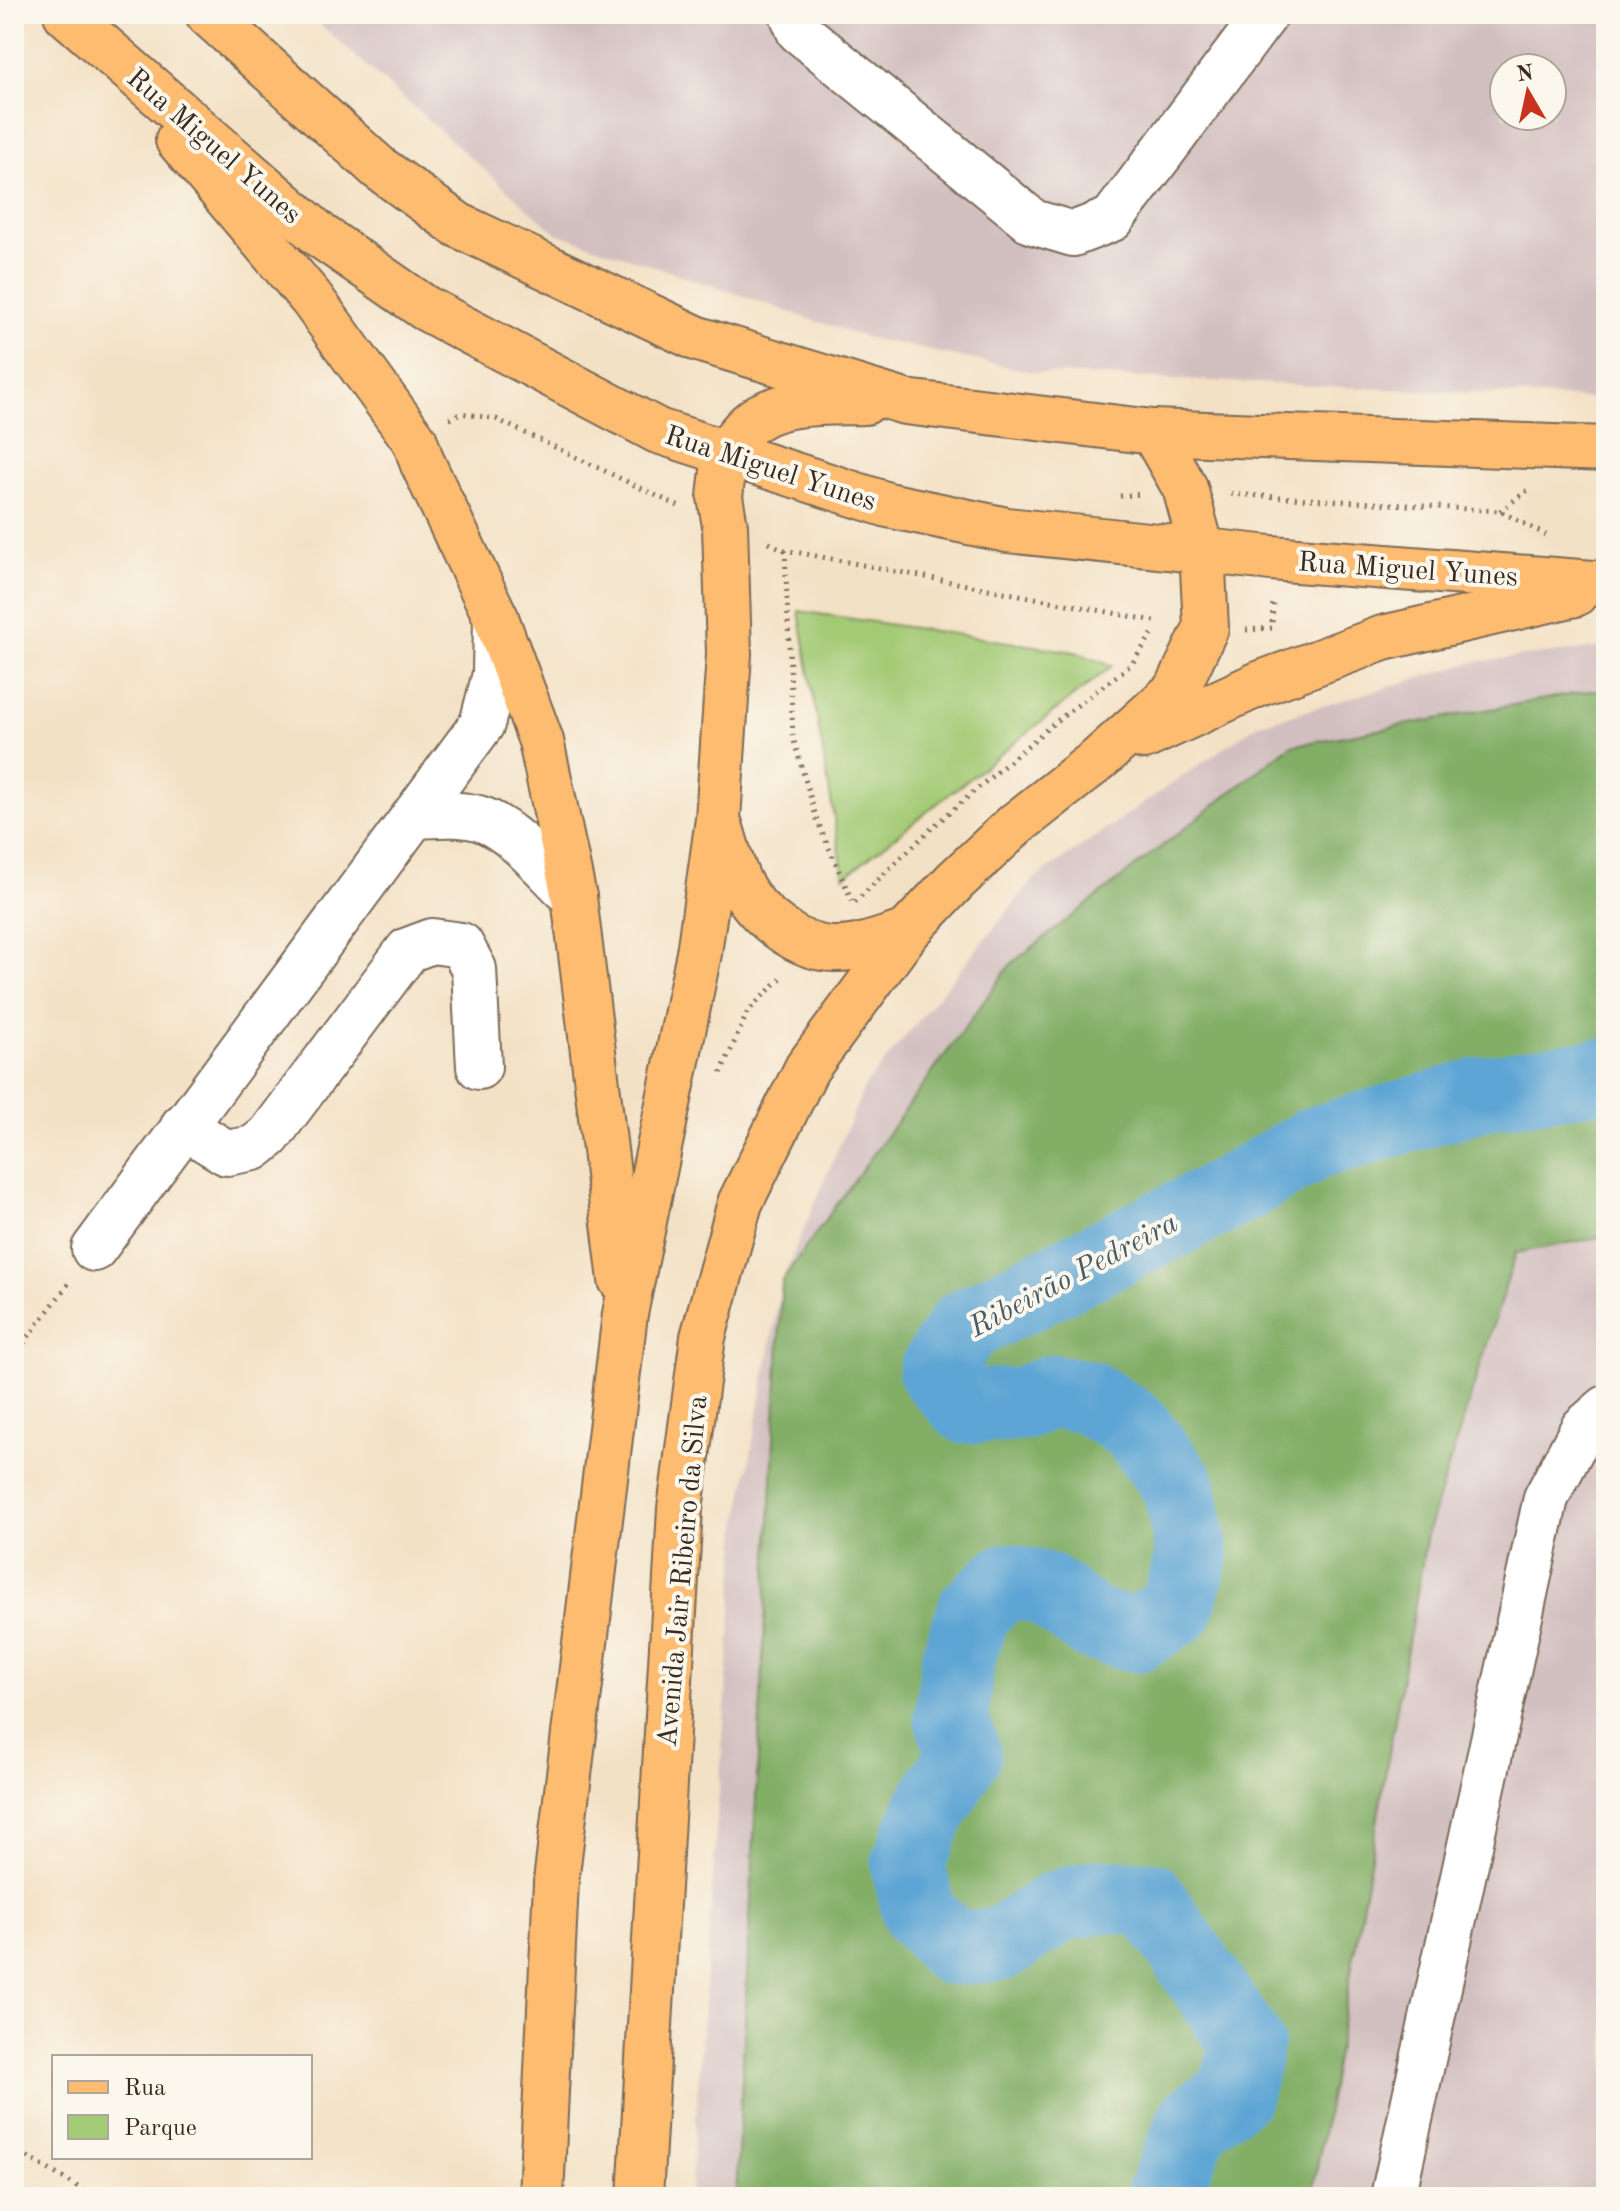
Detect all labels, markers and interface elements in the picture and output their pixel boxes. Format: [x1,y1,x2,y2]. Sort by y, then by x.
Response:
north arrow [1488,52,1568,132]
text: N [1515,62,1535,86]
street label: Rua Miguel Yunes [121,64,305,230]
street label: Rua Miguel Yunes [661,422,879,517]
street label: Rua Miguel Yunes [1297,549,1519,593]
water label: Ribeirão Pedreira [964,1208,1183,1344]
street label: Avenida Jair Ribeiro da Silva [655,1394,713,1748]
legend [52,2055,312,2159]
text: Rua [124,2077,166,2101]
text: Parque [124,2117,197,2141]

